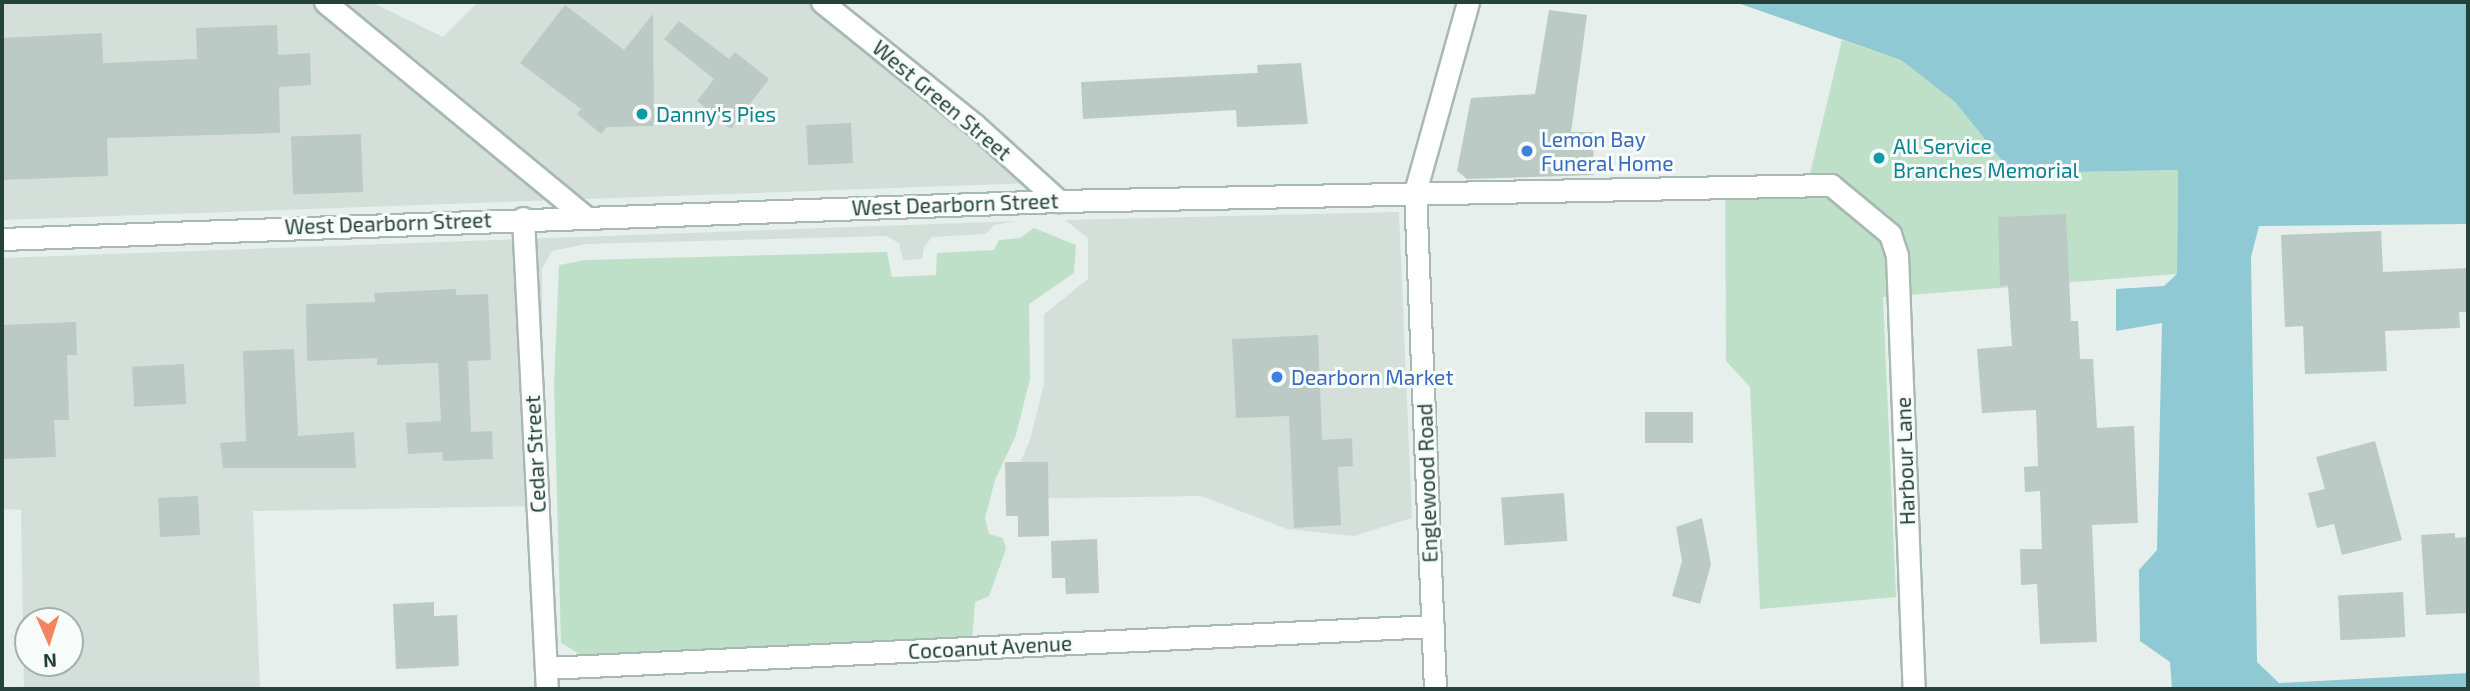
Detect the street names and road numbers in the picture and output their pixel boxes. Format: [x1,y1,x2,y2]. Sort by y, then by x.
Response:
street label: West Green Street [868,35,1016,165]
street label: West Dearborn Street [851,188,1059,220]
street label: West Dearborn Street [284,207,492,239]
street label: Cedar Street [519,394,551,514]
street label: Harbour Lane [1890,396,1920,526]
street label: Englewood Road [1412,403,1442,563]
street label: Cocoanut Avenue [907,630,1073,664]

